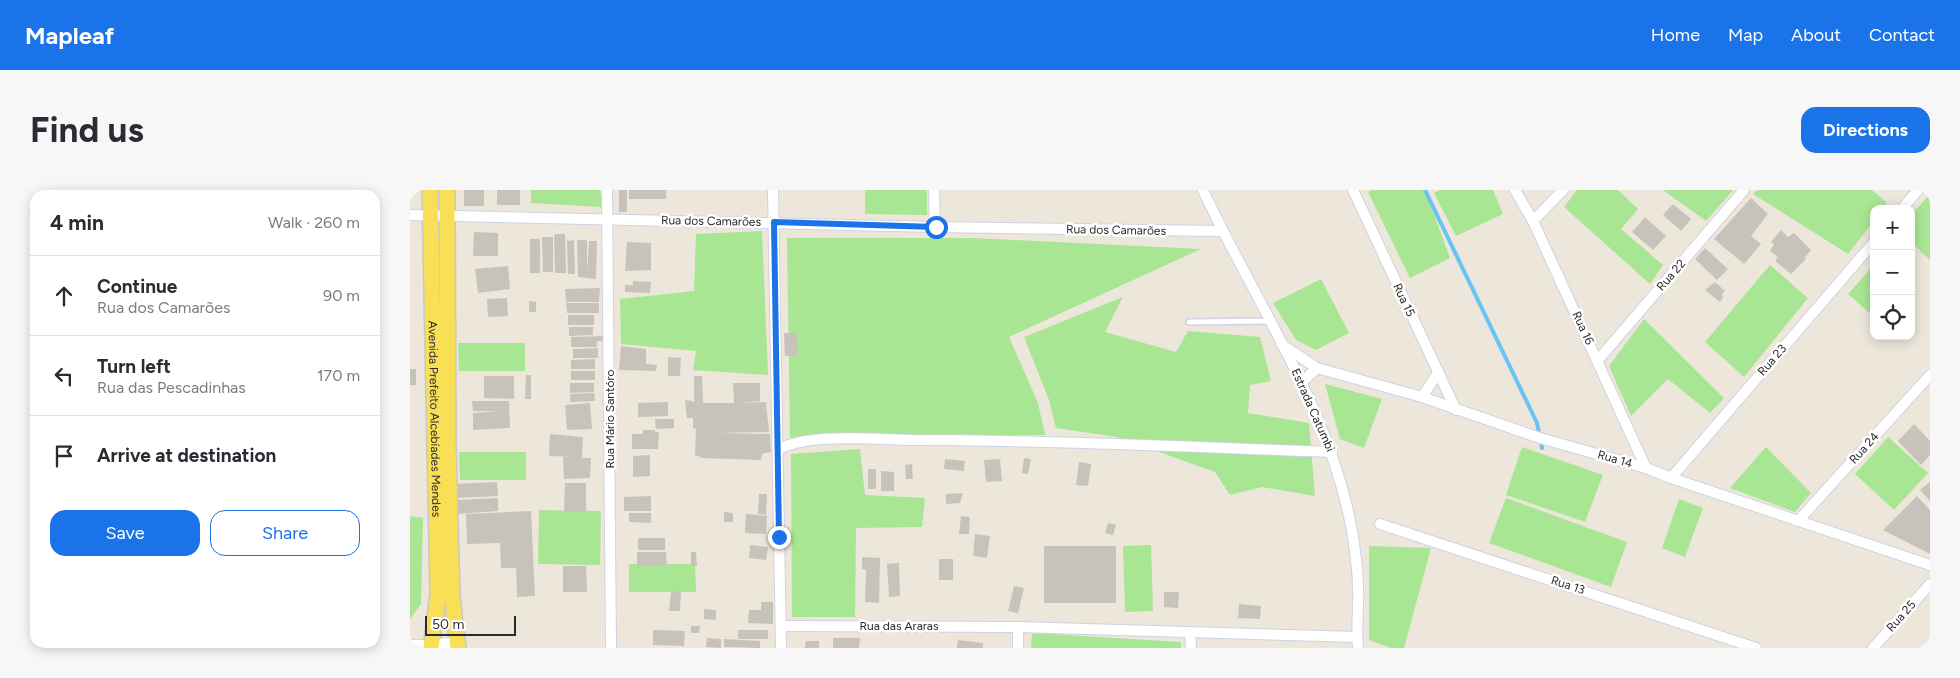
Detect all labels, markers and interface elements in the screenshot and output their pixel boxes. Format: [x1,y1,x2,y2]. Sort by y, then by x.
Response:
text: Mapleaf [25,21,114,50]
text: Home [1651,24,1700,46]
text: Map [1728,24,1763,46]
text: About [1791,24,1841,46]
text: Contact [1869,24,1935,46]
button: Directions [1801,107,1930,153]
text: Find us [30,109,144,151]
map controls [1870,205,1915,340]
button: + [1870,205,1915,250]
text: 4 min [50,210,104,235]
text: Walk · 260 m [268,213,360,232]
street label: Rua dos Camarões [661,213,762,229]
route start [925,216,948,239]
street label: Rua dos Camarões [1066,222,1167,238]
button: − [1870,250,1915,295]
street label: Rua 22 [1654,257,1688,293]
text: Continue [97,275,177,298]
street label: Rua 15 [1390,281,1418,319]
icon: ahead [50,282,78,310]
text: 90 m [323,286,360,305]
button: locate [1870,295,1915,340]
text: Rua dos Camarões [97,298,230,317]
street label: Rua 16 [1569,309,1597,347]
street label: Avenida Prefeito Alcebíades Mendes [426,321,443,518]
street label: Rua 23 [1755,342,1789,378]
text: Turn left [97,355,171,378]
icon: left [50,362,78,390]
text: 170 m [317,366,360,385]
street label: Estrada Catumbi [1288,366,1338,454]
street label: Rua Mário Santóro [603,369,617,468]
text: Rua das Pescadinhas [97,378,246,397]
street label: Rua 24 [1846,429,1882,467]
icon: arrive [50,442,78,470]
text: Arrive at destination [97,444,276,467]
street label: Rua 14 [1596,447,1635,471]
button: Save [50,510,200,556]
button: Share [210,510,360,556]
route end [768,526,791,549]
street label: Rua 13 [1549,573,1587,597]
street label: Rua 25 [1883,598,1919,634]
scale bar [425,613,516,636]
text: 50 m [432,616,464,633]
street label: Rua das Araras [859,619,939,633]

